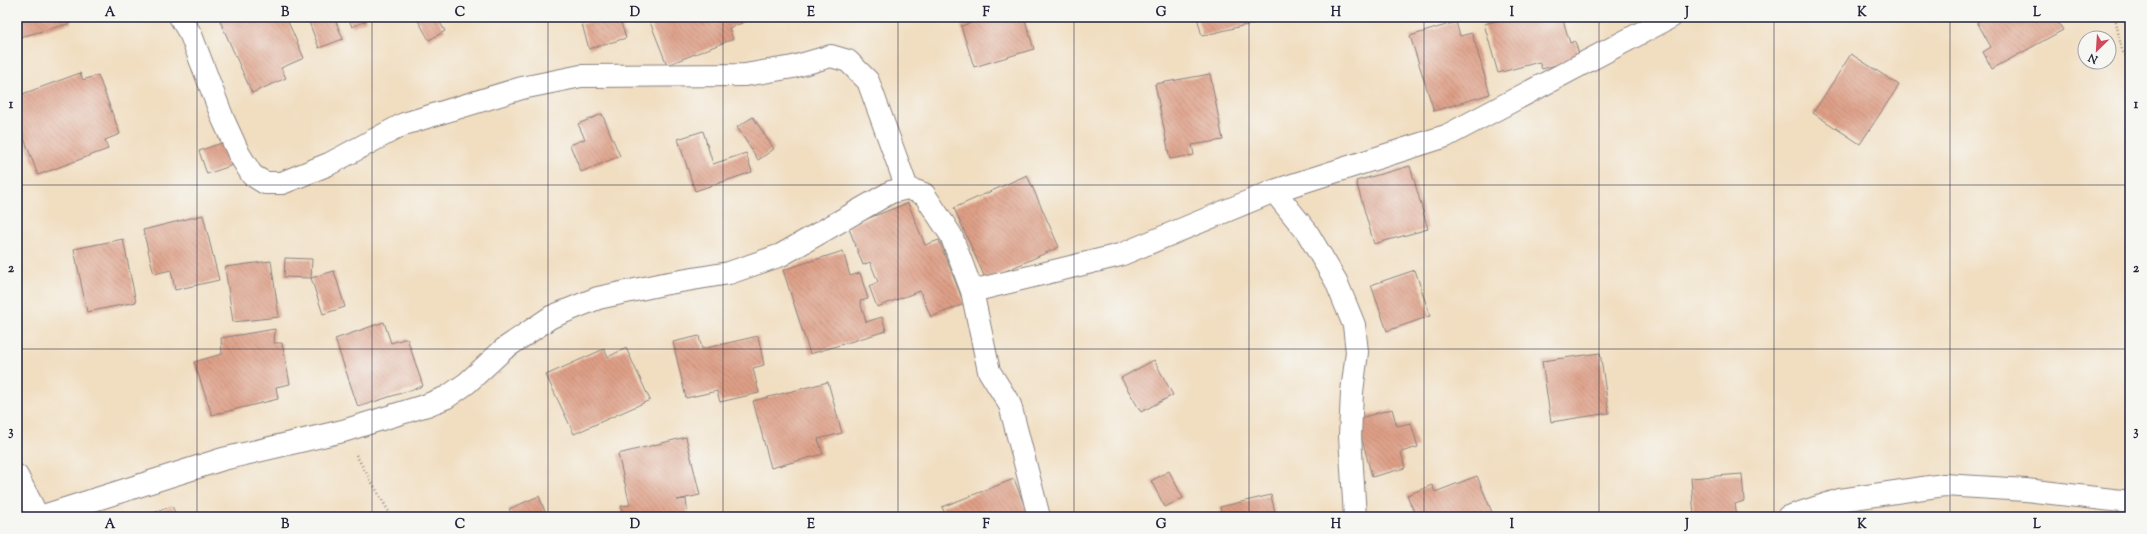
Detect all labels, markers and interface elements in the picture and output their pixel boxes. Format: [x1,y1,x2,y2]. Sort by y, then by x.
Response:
text: A [105,4,116,22]
text: B [281,4,290,22]
text: C [455,4,465,22]
text: D [630,4,640,22]
text: E [807,4,815,22]
text: F [982,4,990,22]
text: G [1156,4,1167,22]
text: H [1331,4,1342,22]
text: I [1510,4,1515,22]
text: J [1684,4,1689,22]
text: K [1857,4,1867,22]
text: L [2033,4,2041,22]
north arrow [2077,30,2117,70]
text: N [2086,49,2101,68]
text: 1 [9,96,14,114]
text: 1 [2134,96,2139,114]
text: 2 [8,260,15,278]
text: 2 [2133,260,2140,278]
text: 3 [8,423,14,441]
text: 3 [2133,423,2139,441]
text: A [105,516,116,534]
text: B [281,516,290,534]
text: C [455,516,465,534]
text: D [630,516,640,534]
text: E [807,516,815,534]
text: F [982,516,990,534]
text: G [1156,516,1167,534]
text: H [1331,516,1342,534]
text: I [1510,516,1515,534]
text: J [1684,516,1689,534]
text: K [1857,516,1867,534]
text: L [2033,516,2041,534]

